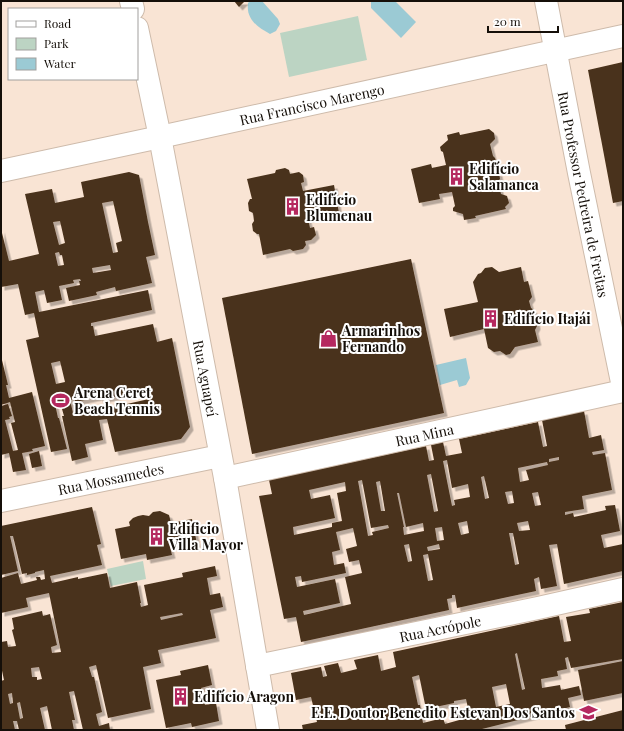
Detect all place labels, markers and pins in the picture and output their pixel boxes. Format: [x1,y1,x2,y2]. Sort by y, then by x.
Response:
place label: Edifício Salamanca [469,159,539,194]
building icon: Edifício Salamanca [446,166,466,186]
place label: Edifício Blumenau [306,190,373,225]
building icon: Edifício Blumenau [283,197,303,217]
building icon: Edifício Itajái [481,308,501,328]
place label: Edifício Itajái [504,309,591,328]
place label: Armarinhos Fernando [341,321,420,356]
shop icon: Armarinhos Fernando [319,328,339,348]
place label: Arena Ceret Beach Tennis [73,383,160,418]
sports icon: Arena Ceret Beach Tennis [51,390,71,410]
place label: Edificio Villa Mayor [168,519,244,554]
building icon: Edificio Villa Mayor [146,526,166,546]
building icon: Edifício Aragon [171,686,191,706]
place label: Edifício Aragon [194,687,294,706]
school or university icon: E.E. Doutor Benedito Estevan Dos Santos [578,702,598,722]
place label: E.E. Doutor Benedito Estevan Dos Santos [311,703,575,722]

